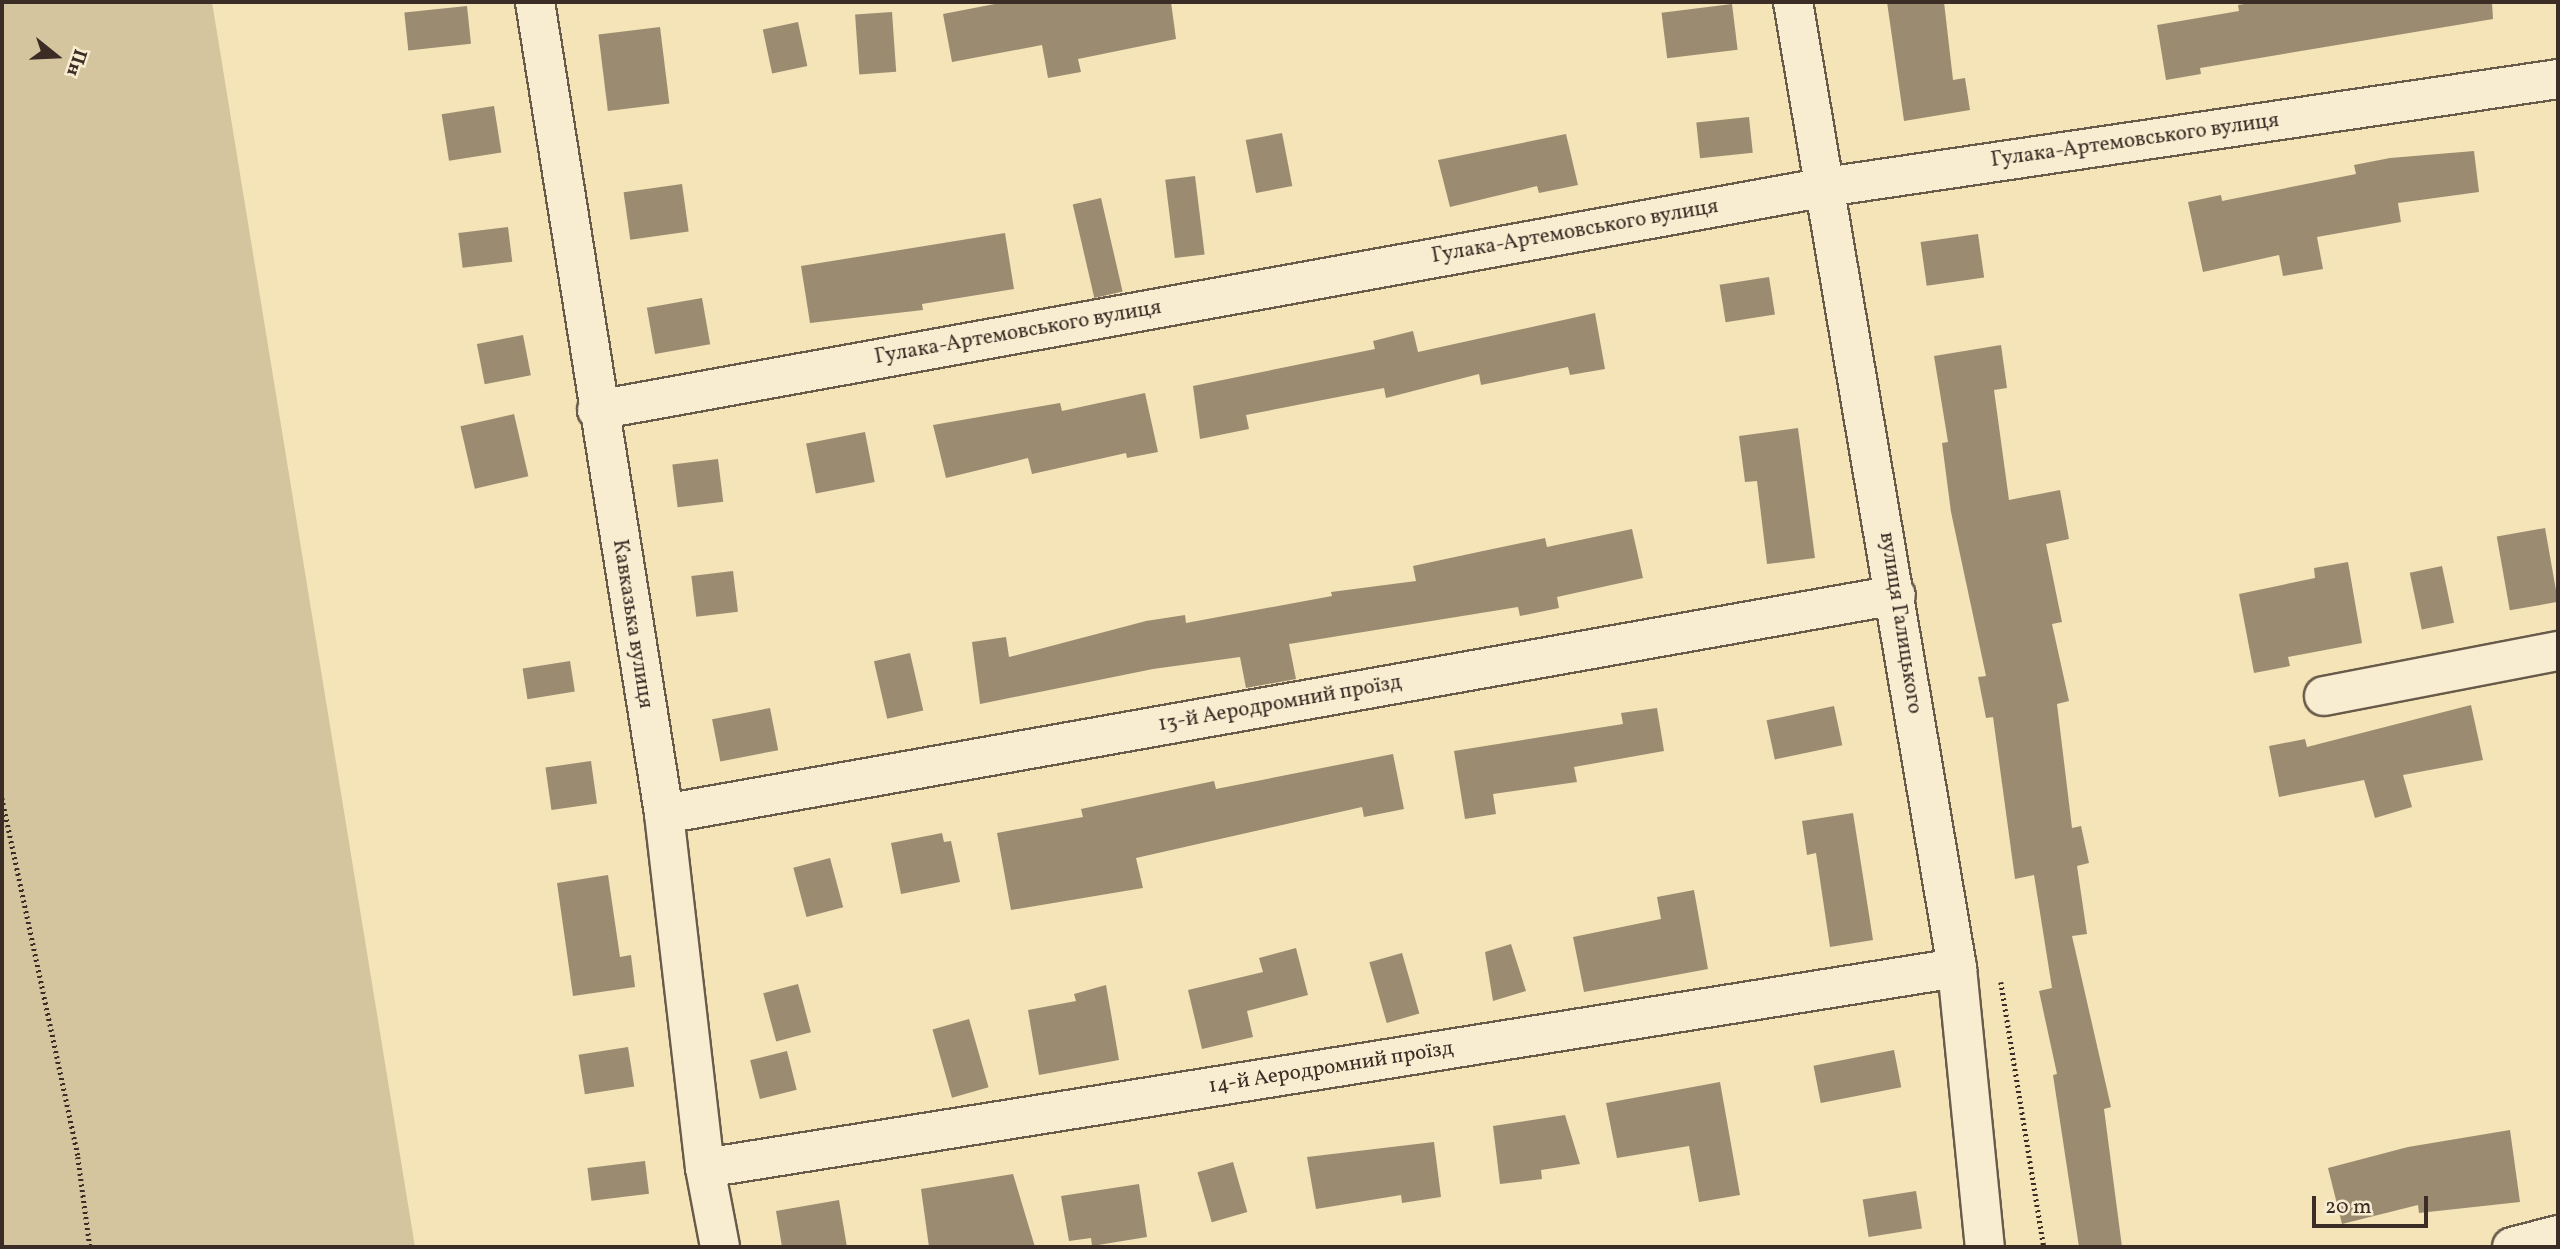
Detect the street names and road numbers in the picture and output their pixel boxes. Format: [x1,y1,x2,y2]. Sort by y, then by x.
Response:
street label: Гулака-Артемовського вулиця [1989,108,2281,174]
street label: Гулака-Артемовського вулиця [1430,194,1720,270]
street label: Гулака-Артемовського вулиця [873,295,1163,371]
street label: вулиця Галицького [1873,530,1927,716]
street label: Кавказька вулиця [606,538,658,710]
street label: 13-й Аеродромний проїзд [1156,670,1404,738]
street label: 14-й Аеродромний проїзд [1207,1036,1455,1100]

